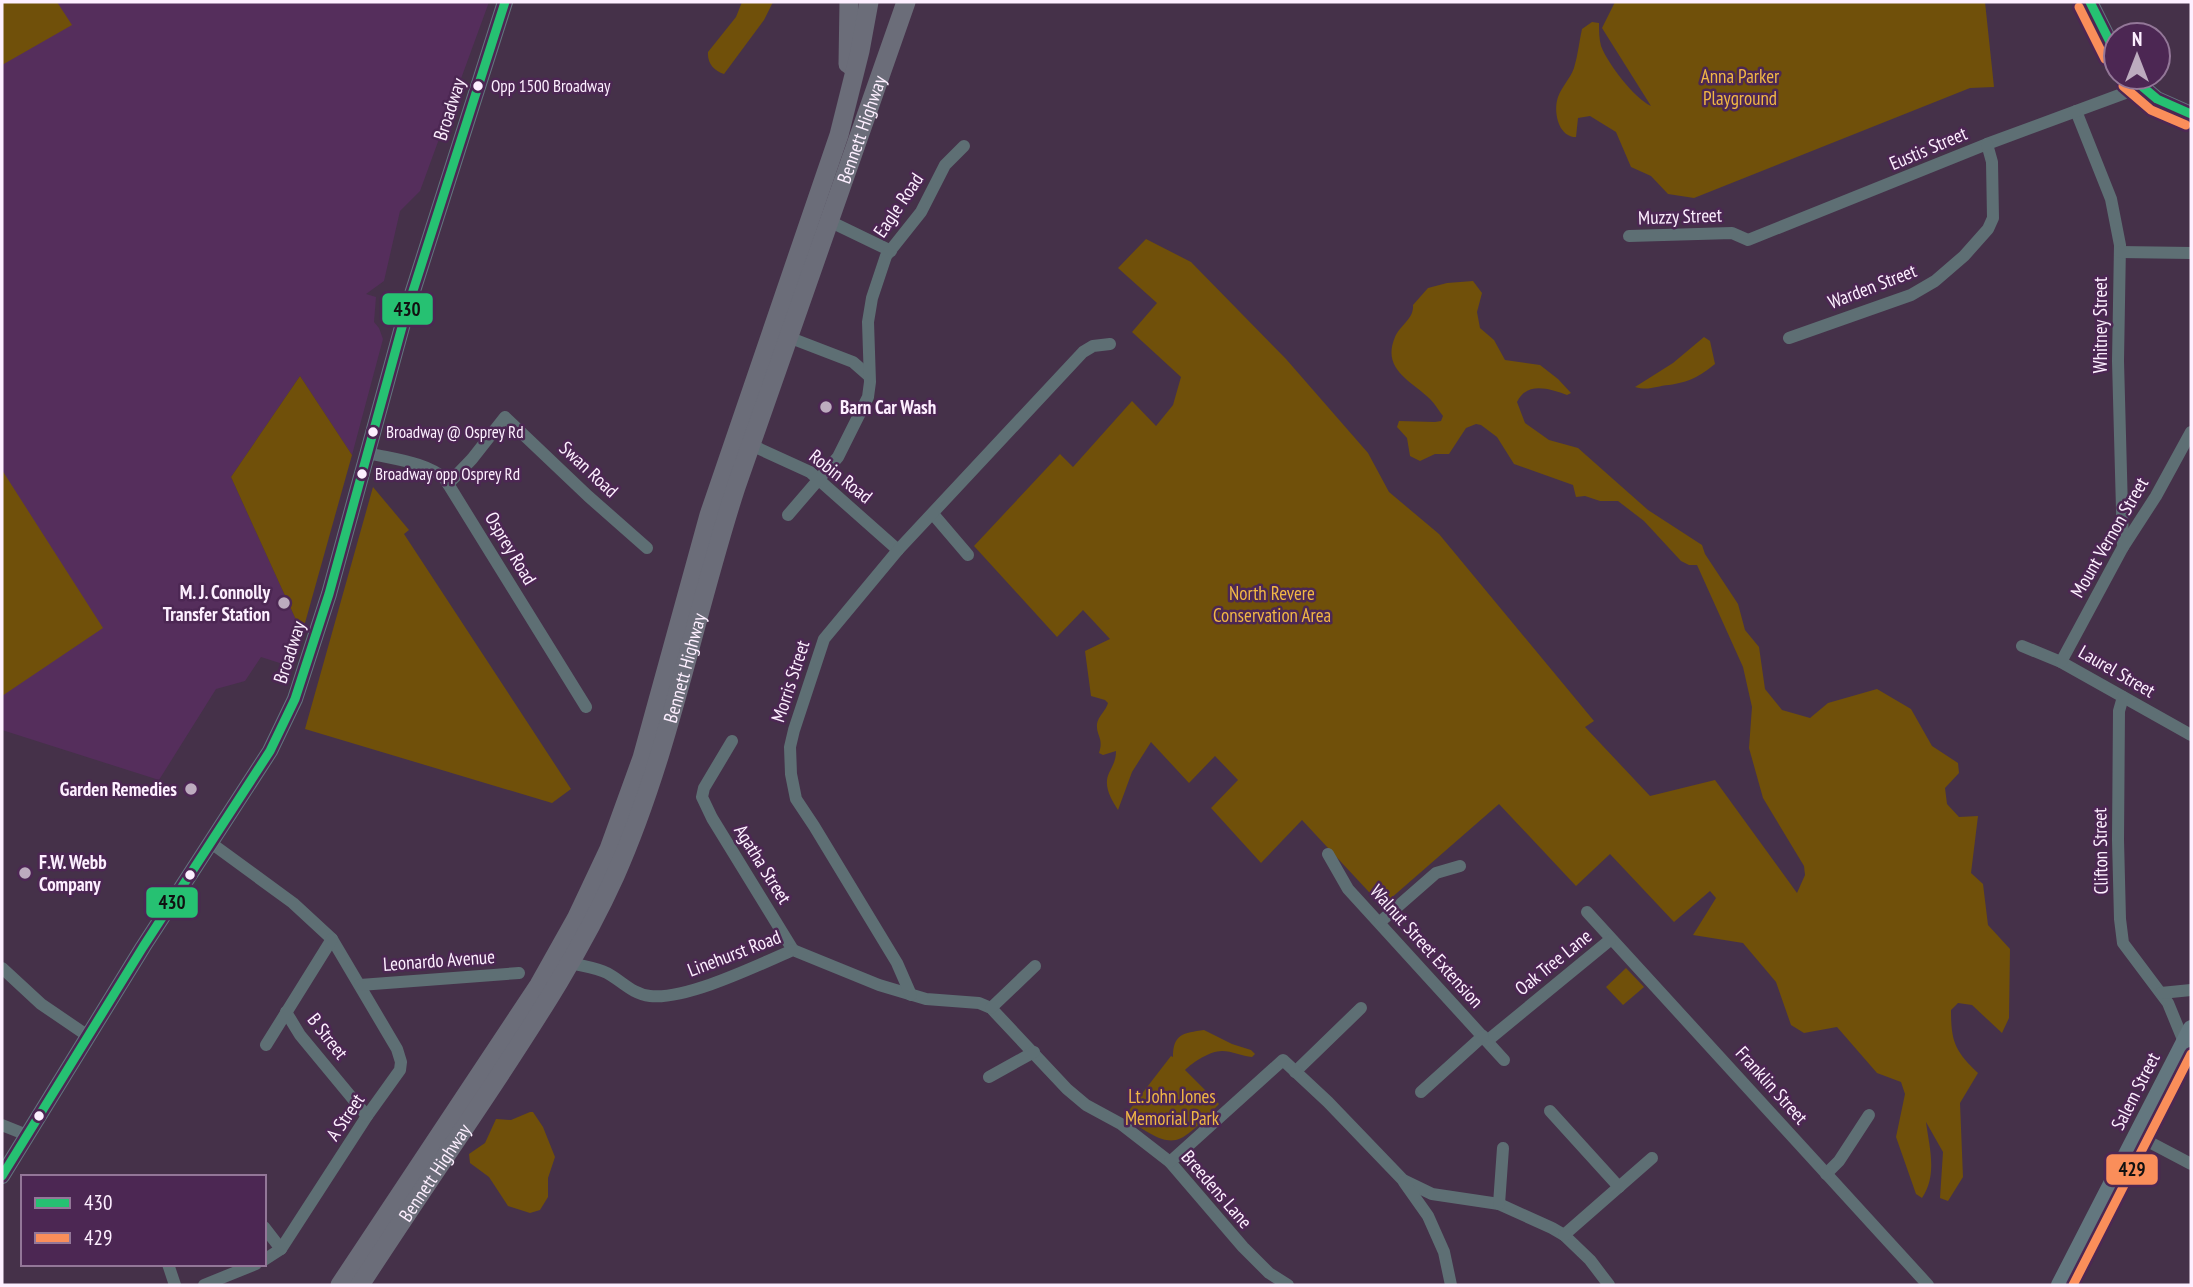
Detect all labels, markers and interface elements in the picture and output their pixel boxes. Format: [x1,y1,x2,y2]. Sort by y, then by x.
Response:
north arrow [2102,21,2172,91]
text: N [2132,27,2142,51]
park label: Anna Parker Playground [1701,64,1780,110]
street label: Bennett Highway [831,72,892,187]
street label: Broadway [428,74,471,143]
place label: Opp 1500 Broadway [491,75,611,97]
marker: Opp 1500 Broadway [471,79,485,93]
street label: Eustis Street [1886,121,1971,175]
street label: Eagle Road [868,168,928,242]
street label: Muzzy Street [1638,203,1723,229]
street label: Warden Street [1824,258,1920,314]
street label: Whitney Street [2088,276,2112,373]
line badge: 430 [381,292,434,326]
text: 430 [393,297,421,321]
place label: Barn Car Wash [840,395,936,419]
marker: Barn Car Wash [818,399,834,415]
place label: Broadway @ Osprey Rd [386,421,524,443]
marker: Broadway @ Osprey Rd [366,425,380,439]
street label: Swan Road [555,436,623,502]
street label: Robin Road [805,444,877,508]
place label: Broadway opp Osprey Rd [375,463,520,485]
marker: Broadway opp Osprey Rd [355,467,369,481]
street label: Mount Vernon Street [2065,472,2153,601]
street label: Osprey Road [480,507,542,589]
place label: M. J. Connolly Transfer Station [163,580,270,626]
park label: North Revere Conservation Area [1213,581,1331,627]
marker: M. J. Connolly Transfer Station [276,595,292,611]
street label: Bennett Highway [658,610,711,726]
street label: Broadway [268,617,311,686]
street label: Morris Street [766,636,815,725]
street label: Laurel Street [2074,640,2160,703]
place label: Garden Remedies [60,777,177,801]
marker: Garden Remedies [183,781,199,797]
street label: Clifton Street [2087,807,2113,895]
street label: Agatha Street [729,820,797,909]
place label: F.W. Webb Company [39,850,107,896]
marker: F.W. Webb Company [17,865,33,881]
unlabelled marker [183,868,197,882]
street label: Walnut Street Extension [1365,879,1489,1013]
line badge: 430 [145,886,199,919]
text: 430 [158,890,186,914]
street label: Linehurst Road [684,924,784,982]
street label: Oak Tree Lane [1510,924,1596,1000]
street label: Leonardo Avenue [382,944,496,976]
street label: B Street [302,1008,354,1065]
street label: Franklin Street [1731,1041,1814,1130]
street label: Salem Street [2105,1048,2165,1134]
park label: Lt. John Jones Memorial Park [1125,1084,1220,1130]
street label: A Street [321,1088,370,1145]
unlabelled marker [32,1109,46,1123]
street label: Bennett Highway [393,1118,476,1226]
street label: Breedens Lane [1176,1145,1258,1233]
line badge: 429 [2105,1153,2159,1186]
text: 429 [2118,1157,2146,1181]
legend [21,1175,266,1266]
text: 430 [84,1189,112,1216]
text: 429 [84,1224,112,1251]

